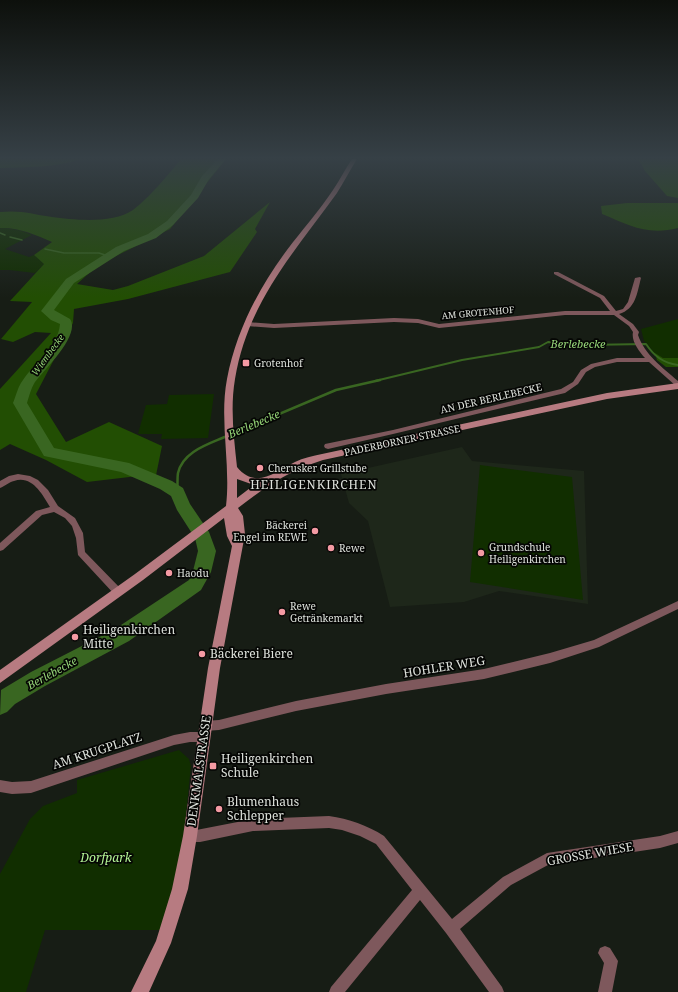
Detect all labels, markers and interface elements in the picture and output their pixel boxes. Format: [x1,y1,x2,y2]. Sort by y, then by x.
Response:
street label: AM GROTENHOF [441,303,515,322]
water label: Wiembecke [28,331,67,378]
water label: Berlebecke [550,336,606,351]
place label: Grotenhof [254,356,304,370]
marker: Grotenhof [241,358,251,368]
street label: AN DER BERLEBECKE [439,379,543,417]
water label: Berlebecke [225,406,283,442]
street label: PADERBORNER STRASSE [343,421,461,459]
place label: Cherusker Grillstube [268,461,367,475]
marker: Cherusker Grillstube [255,463,265,473]
district label: HEILIGENKIRCHEN [250,476,378,493]
place label: Bäckerei Engel im REWE [233,518,308,544]
marker: Bäckerei Engel im REWE [310,526,320,536]
place label: Grundschule Heiligenkirchen [489,540,566,566]
place label: Rewe [339,541,365,555]
marker: Rewe [326,543,336,553]
marker: Grundschule Heiligenkirchen [476,548,486,558]
place label: Haodu [177,566,209,580]
marker: Haodu [164,568,174,578]
place label: Rewe Getränkemarkt [290,599,363,625]
marker: Rewe Getränkemarkt [277,607,287,617]
place label: Heiligenkirchen Mitte [83,621,175,652]
marker: Heiligenkirchen Mitte [70,632,80,642]
place label: Bäckerei Biere [210,645,293,662]
marker: Bäckerei Biere [197,649,207,659]
water label: Berlebecke [23,652,80,693]
street label: HOHLER WEG [402,652,486,681]
street label: DENKMALSTRASSE [182,715,215,827]
street label: AM KRUGPLATZ [50,728,144,773]
place label: Heiligenkirchen Schule [221,750,313,781]
marker: Heiligenkirchen Schule [208,761,218,771]
place label: Blumenhaus Schlepper [227,793,299,824]
marker: Blumenhaus Schlepper [214,804,224,814]
street label: GROSSE WIESE [545,838,634,869]
park label: Dorfpark [79,849,133,866]

